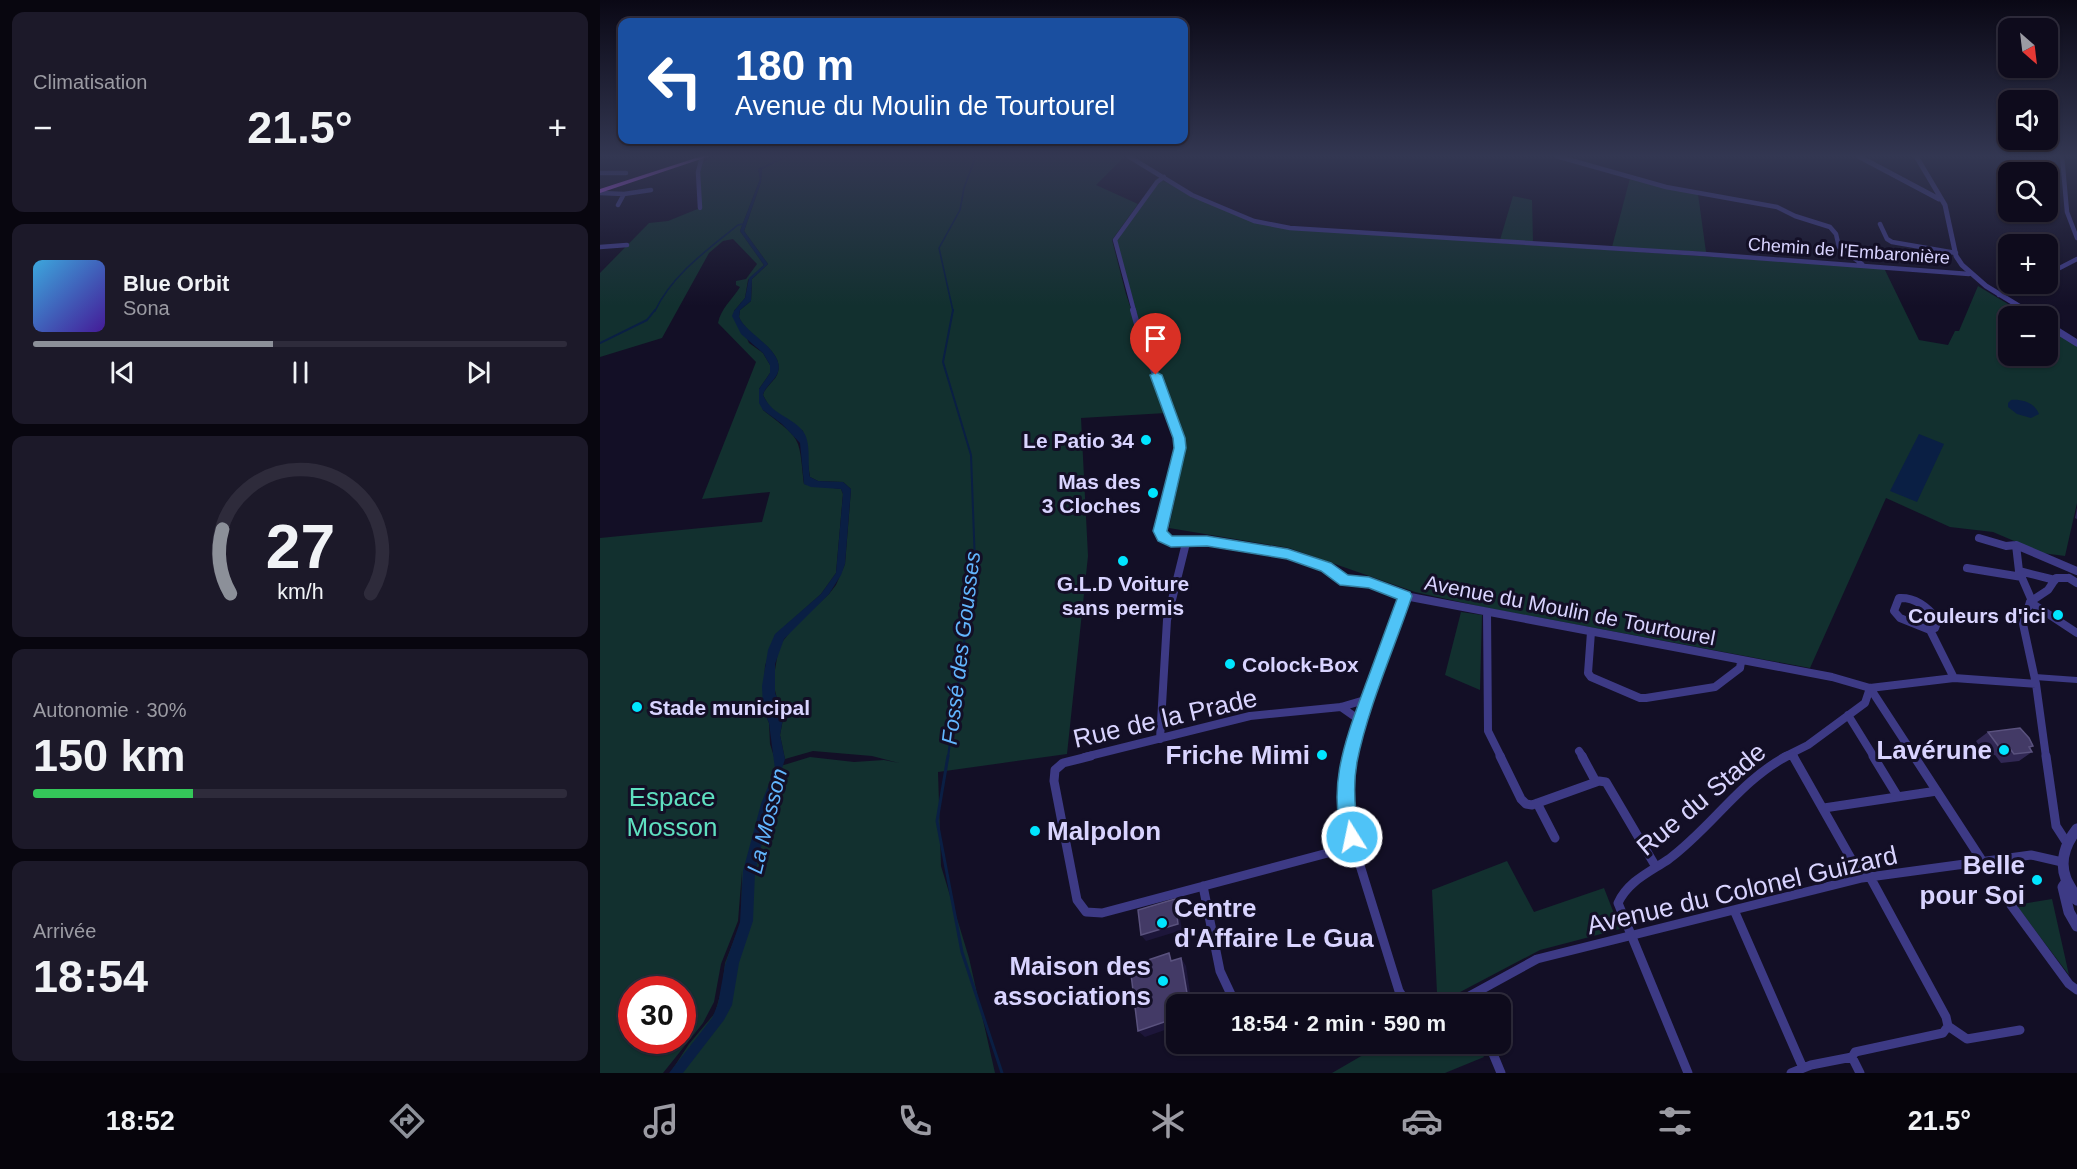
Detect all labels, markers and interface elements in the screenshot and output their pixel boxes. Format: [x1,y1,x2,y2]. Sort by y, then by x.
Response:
north arrow [1998,18,2058,78]
map controls [1998,18,2058,366]
icon: left [636,42,714,120]
text: 180 m [735,42,854,89]
text: Climatisation [33,71,147,93]
button: sound [1998,90,2058,150]
text: Avenue du Moulin de Tourtourel [735,91,1115,121]
text: 21.5° [247,102,353,153]
text: − [33,109,52,146]
text: + [548,109,567,146]
button: search [1998,162,2058,222]
street label: Chemin de l'Embaronière [1747,234,1951,268]
button: + [1998,234,2058,294]
text: Blue Orbit [123,271,229,296]
text: Sona [123,297,170,319]
button: − [1998,306,2058,366]
pin [1130,313,1181,375]
icon: arrive [1139,322,1172,355]
icon: previous [106,356,139,389]
icon: pause [284,356,317,389]
icon: next [462,356,495,389]
place label: Le Patio 34 [1023,429,1134,452]
marker: Le Patio 34 [1139,433,1153,447]
place label: Mas des 3 Cloches [1042,470,1141,517]
marker: Mas des 3 Cloches [1146,486,1160,500]
text: 27 [265,512,335,581]
water label: Fossé des Gousses [937,550,985,746]
marker: G.L.D Voiture sans permis [1116,554,1130,568]
street label: Avenue du Moulin de Tourtourel [1423,570,1717,650]
place label: G.L.D Voiture sans permis [1057,572,1189,619]
text: km/h [277,580,323,604]
place label: Couleurs d'ici [1908,604,2046,627]
marker: Couleurs d'ici [2051,608,2065,622]
place label: Colock-Box [1242,653,1359,676]
marker: Colock-Box [1223,657,1237,671]
street label: Rue de la Prade [1070,682,1260,754]
place label: Stade municipal [649,696,810,719]
text: Autonomie · 30% [33,699,186,721]
marker: Stade municipal [630,700,644,714]
text: 150 km [33,730,186,781]
place label: Lavérune [1876,735,1992,765]
street label: Rue du Stade [1630,736,1772,862]
place label: Friche Mimi [1166,740,1310,770]
marker: Lavérune [1997,743,2011,757]
marker: Friche Mimi [1315,748,1329,762]
water label: La Mosson [742,766,792,876]
park label: Espace Mosson [626,782,718,842]
position arrow [1320,805,1384,869]
place label: Malpolon [1047,816,1161,846]
marker: Malpolon [1028,824,1042,838]
street label: Avenue du Colonel Guizard [1584,840,1900,940]
place label: Belle pour Soi [1920,850,2025,910]
marker: Belle pour Soi [2030,873,2044,887]
place label: Centre d'Affaire Le Gua [1174,893,1374,953]
marker: Centre d'Affaire Le Gua [1155,916,1169,930]
text: Arrivée [33,920,96,942]
text: 18:54 [33,951,148,1002]
place label: Maison des associations [993,951,1151,1011]
marker: Maison des associations [1156,974,1170,988]
speed limit sign: 30 [618,976,696,1054]
text: 18:54 · 2 min · 590 m [1231,1011,1446,1036]
icon: directions [386,1100,428,1142]
icon: music [640,1100,682,1142]
icon: phone [894,1100,936,1142]
icon: climate [1147,1100,1189,1142]
icon: car [1401,1100,1443,1142]
icon: filters [1654,1100,1696,1142]
text: 18:52 [106,1106,175,1136]
text: 21.5° [1908,1106,1971,1136]

